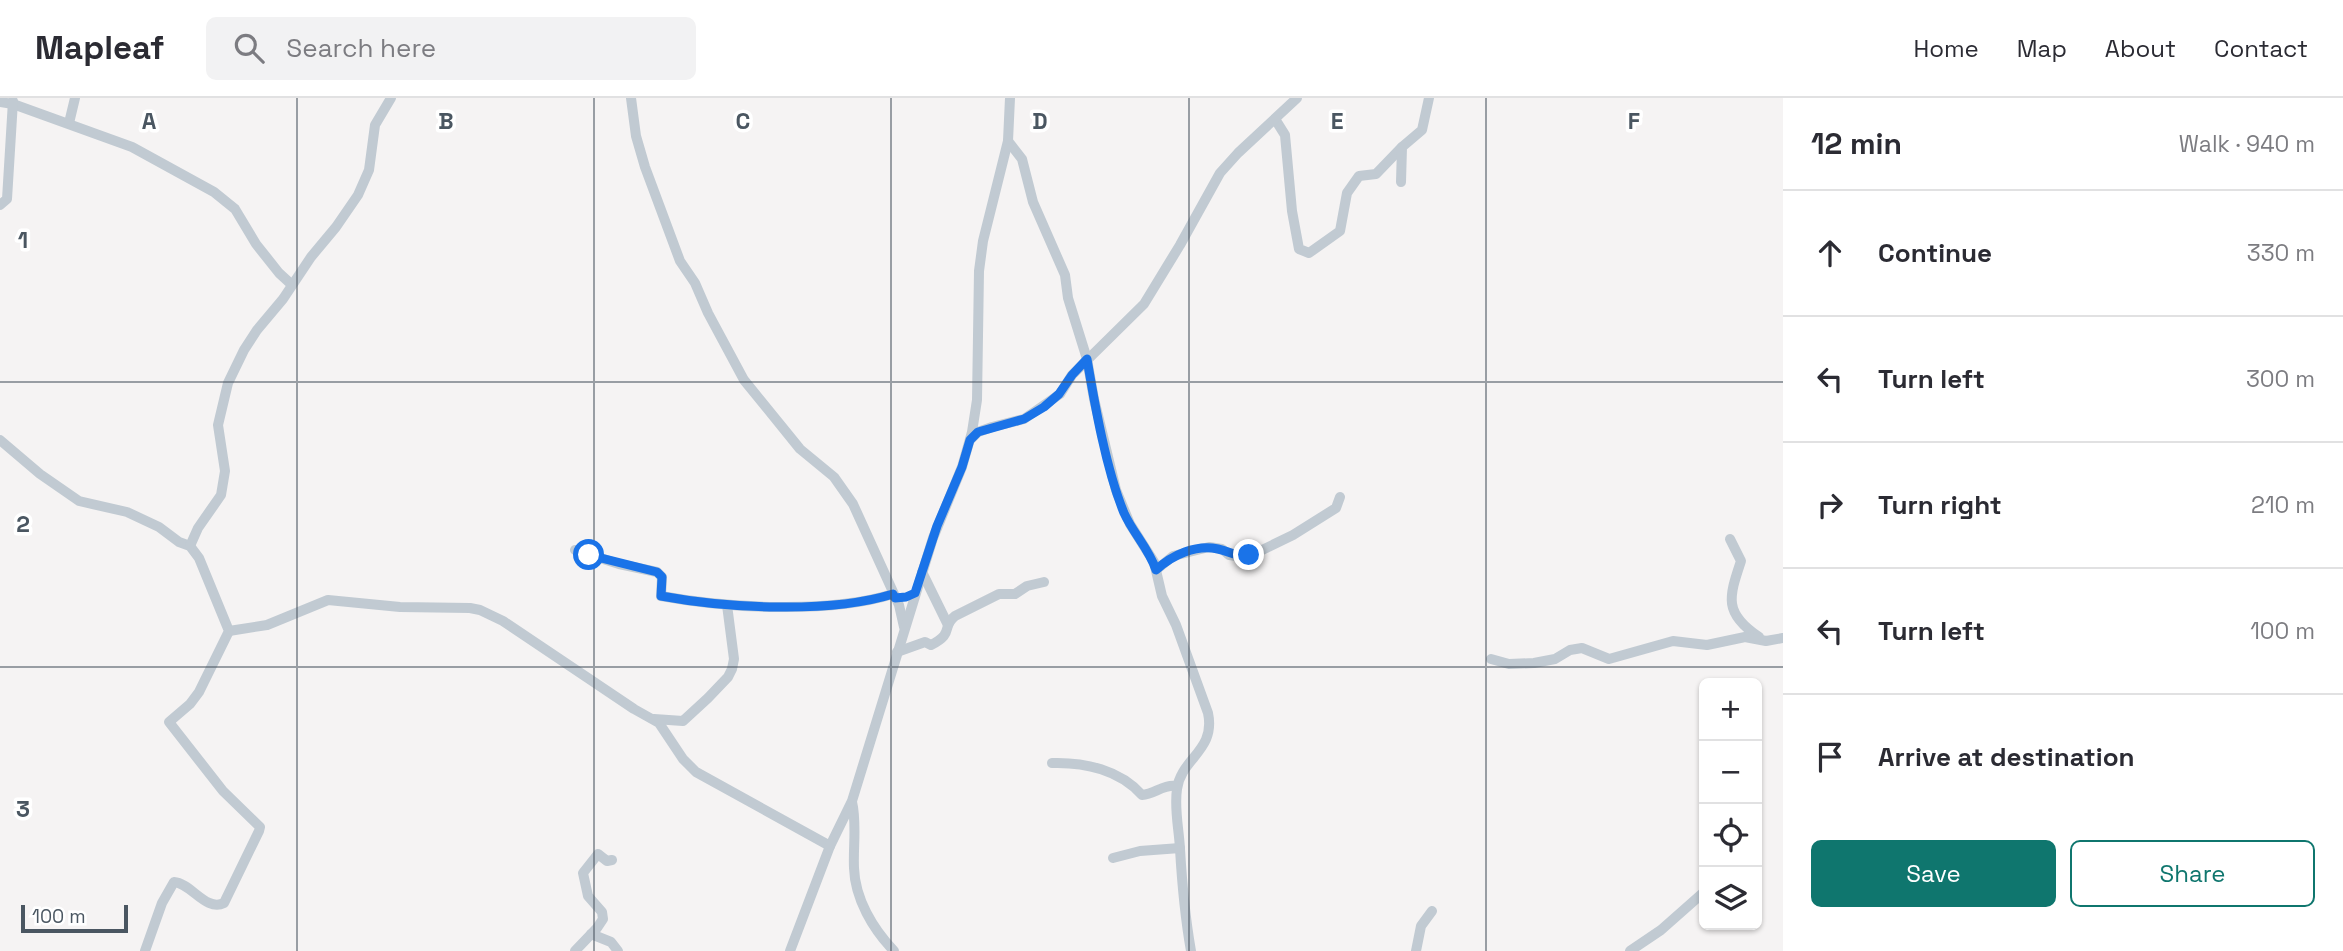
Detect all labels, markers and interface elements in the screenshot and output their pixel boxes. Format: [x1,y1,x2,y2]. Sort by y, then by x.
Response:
search box [206,17,696,80]
text: Mapleaf [35,27,164,69]
icon: search [230,29,268,67]
text: Search here [286,31,436,65]
text: Home [1913,33,1979,64]
text: Map [2017,33,2067,64]
text: About [2105,33,2176,64]
text: Contact [2214,33,2308,64]
text: A [142,106,157,136]
text: B [438,106,454,136]
text: C [736,106,750,136]
text: D [1032,106,1048,136]
text: E [1331,106,1343,136]
text: F [1628,106,1640,136]
text: 12 min [1811,124,1902,163]
text: Walk · 940 m [2179,129,2315,159]
text: 1 [18,225,28,255]
icon: ahead [1811,234,1849,272]
text: Continue [1878,236,1992,270]
text: 330 m [2247,238,2315,268]
icon: left [1811,360,1849,398]
text: Turn left [1878,362,1985,396]
text: 300 m [2246,364,2315,394]
icon: right [1811,486,1849,524]
text: Turn right [1878,488,2002,522]
text: 210 m [2251,490,2315,520]
text: 2 [16,509,30,539]
route start [573,539,604,570]
route end [1233,539,1264,570]
icon: left [1811,612,1849,650]
text: Turn left [1878,614,1985,648]
text: 100 m [2250,616,2315,646]
map controls [1699,678,1762,930]
button: + [1699,678,1762,741]
icon: arrive [1811,738,1849,776]
text: Arrive at destination [1878,740,2135,774]
button: − [1699,741,1762,804]
text: 3 [16,794,30,824]
button: locate [1699,804,1762,867]
button: Save [1811,840,2056,907]
button: Share [2070,840,2315,907]
button: layers [1699,867,1762,930]
scale bar [21,902,128,934]
text: 100 m [32,904,86,929]

